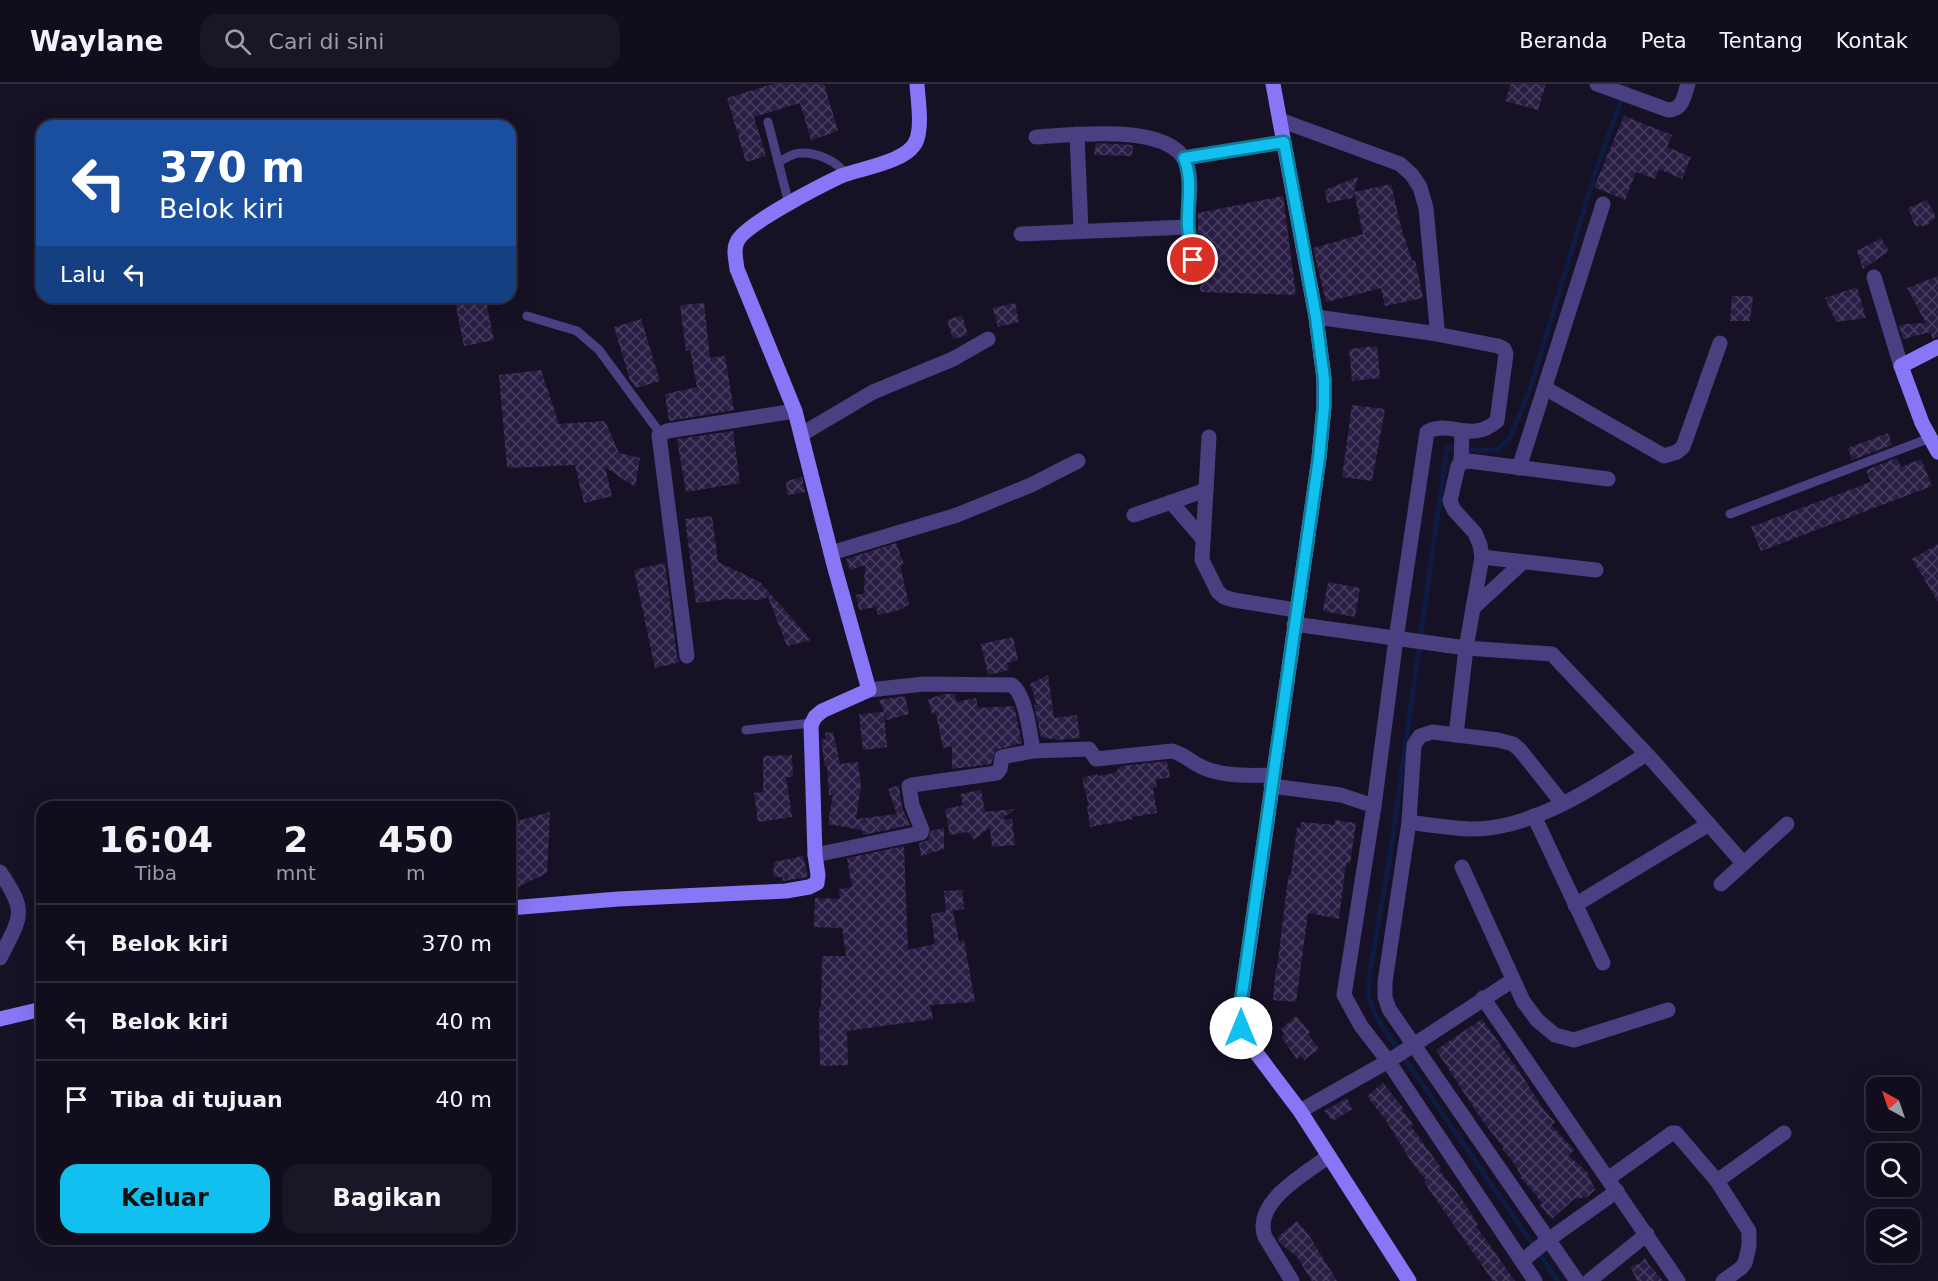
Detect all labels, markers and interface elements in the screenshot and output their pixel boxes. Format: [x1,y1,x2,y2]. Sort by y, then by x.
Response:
search box [200,14,620,68]
text: Waylane [30,25,164,58]
icon: search [221,25,254,58]
text: Cari di sini [269,29,384,54]
text: Beranda [1519,29,1608,53]
text: Peta [1641,29,1687,53]
text: Tentang [1720,29,1803,53]
text: Kontak [1836,29,1908,53]
text: 370 m [159,143,305,192]
icon: left [60,144,138,222]
text: Belok kiri [159,193,284,224]
pin [1167,234,1218,285]
icon: arrive [1176,243,1209,276]
icon: left [118,258,151,291]
text: Lalu [60,262,106,287]
text: 16:04 [99,819,213,860]
text: 2 [283,819,308,860]
text: 450 [378,819,453,860]
text: Tiba [135,861,177,885]
text: mnt [276,861,316,885]
text: m [406,861,426,885]
icon: left [60,927,93,960]
text: Belok kiri [111,931,228,956]
text: 370 m [422,931,492,956]
position arrow [1209,996,1273,1060]
icon: left [60,1005,93,1038]
text: Belok kiri [111,1009,228,1034]
text: 40 m [436,1009,492,1034]
north arrow [1866,1077,1920,1131]
map controls [1866,1077,1920,1263]
icon: arrive [60,1083,93,1116]
text: Tiba di tujuan [111,1087,283,1112]
text: 40 m [436,1087,492,1112]
button: search [1866,1143,1920,1197]
button: Keluar [60,1164,270,1233]
button: Bagikan [282,1164,492,1233]
button: layers [1866,1209,1920,1263]

